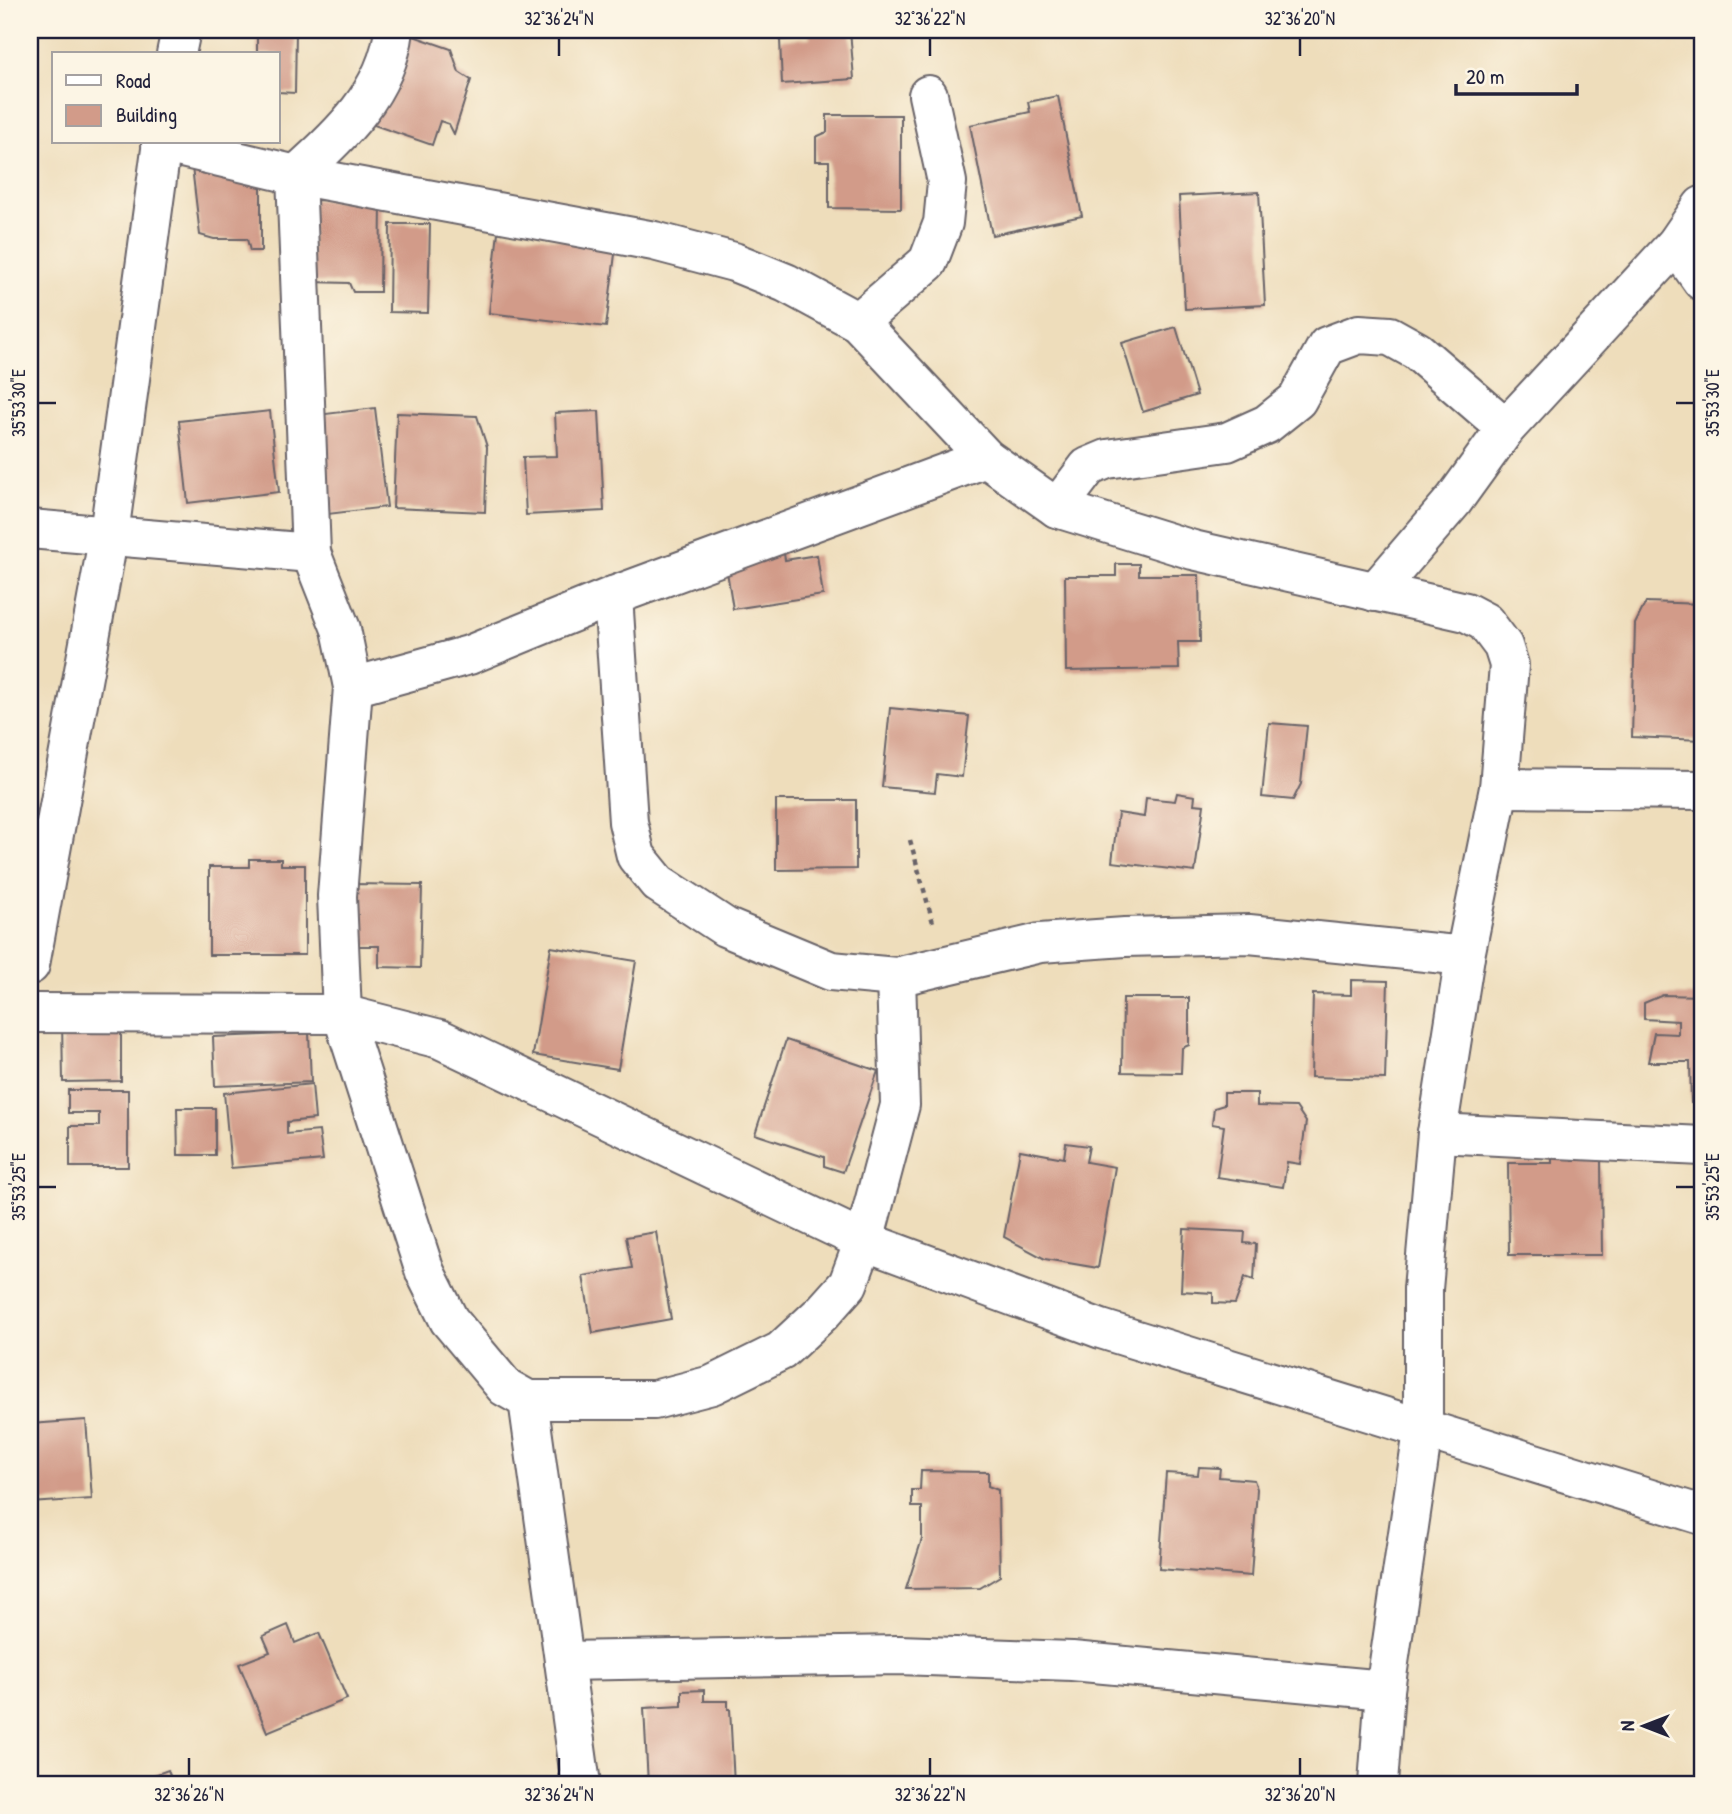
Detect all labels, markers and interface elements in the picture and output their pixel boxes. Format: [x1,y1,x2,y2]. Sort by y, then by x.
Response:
text: 32°36'24"N [524,6,594,31]
text: 32°36'22"N [895,6,965,31]
text: 32°36'20"N [1265,6,1335,31]
legend [52,52,280,144]
scale bar [1456,52,1576,96]
text: 20 m [1466,62,1504,91]
text: Road [116,66,150,95]
text: Building [116,100,177,129]
text: 35°53'30"E [6,369,31,437]
text: 35°53'30"E [1700,369,1725,437]
text: 35°53'25"E [6,1153,31,1221]
text: 35°53'25"E [1700,1153,1725,1221]
north arrow [1610,1692,1680,1762]
text: N [1614,1721,1640,1731]
text: 32°36'26"N [154,1782,224,1807]
text: 32°36'24"N [524,1782,594,1807]
text: 32°36'22"N [895,1782,965,1807]
text: 32°36'20"N [1265,1782,1335,1807]

